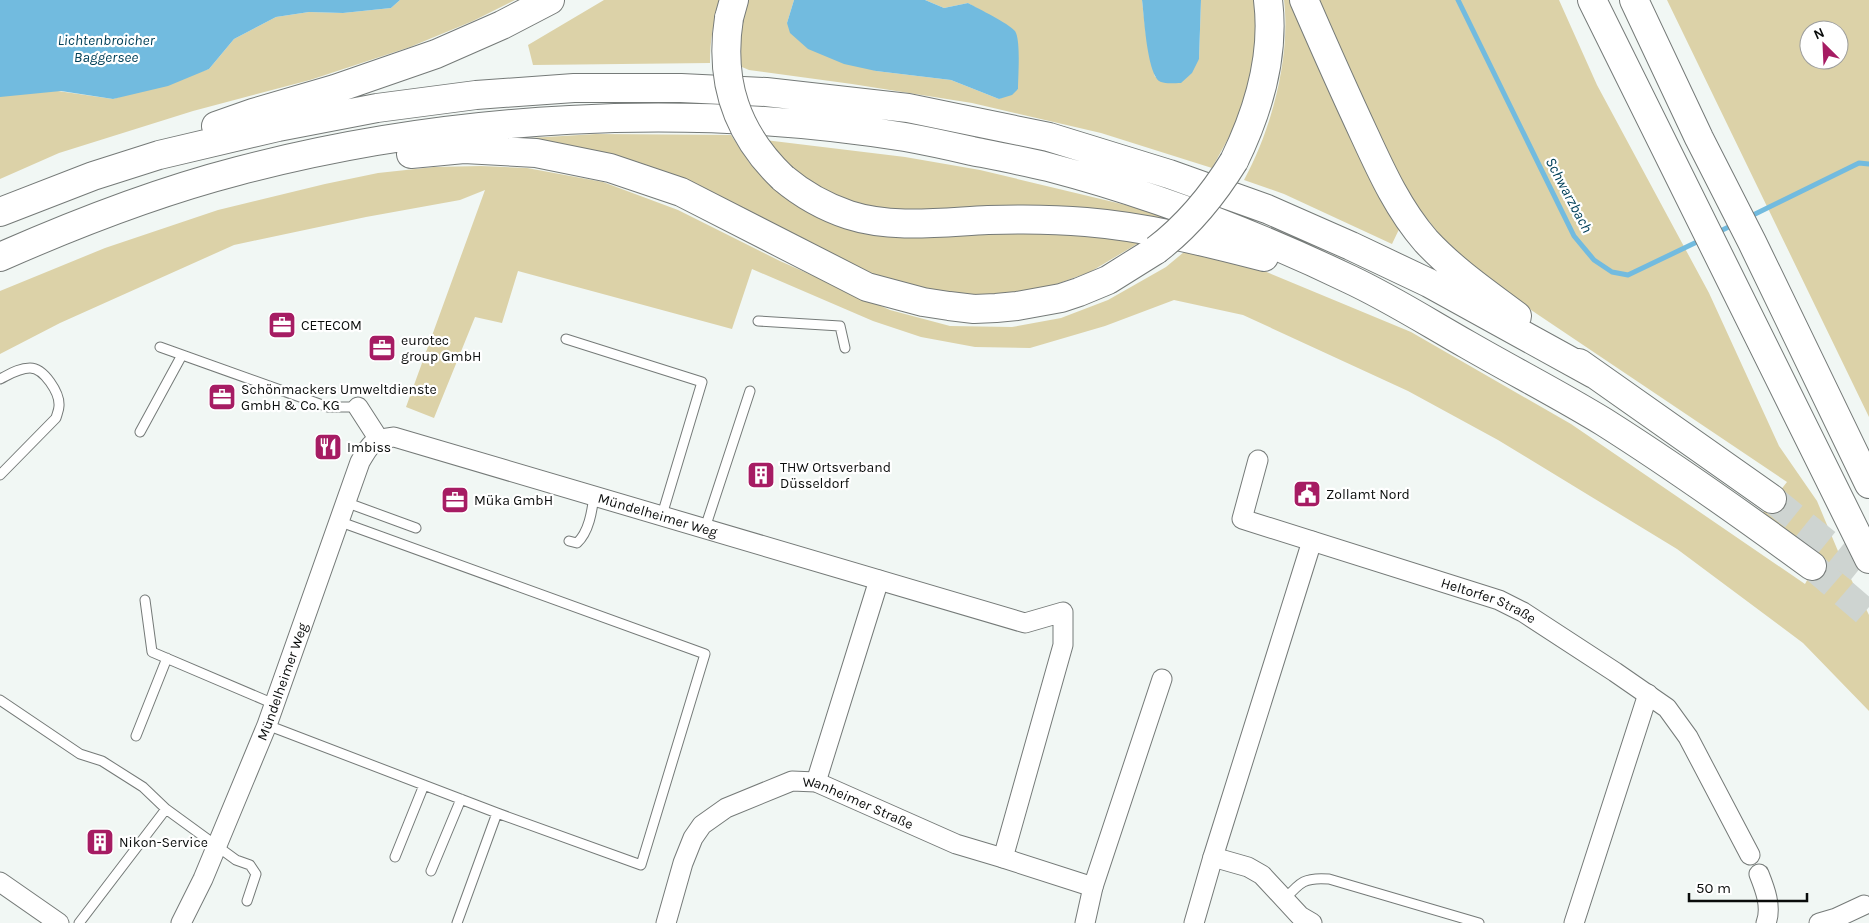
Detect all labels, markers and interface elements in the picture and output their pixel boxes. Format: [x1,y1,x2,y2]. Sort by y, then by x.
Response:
north arrow [1799,20,1849,70]
text: N [1811,24,1827,43]
water label: Lichtenbroicher Baggersee [57,31,155,66]
water label: Schwarzbach [1542,154,1596,236]
office icon: CETECOM [267,310,297,340]
place label: CETECOM [301,317,362,334]
place label: eurotec group GmbH [401,332,481,365]
office icon: eurotec group GmbH [367,333,397,363]
place label: Schönmackers Umweltdienste GmbH & Co. KG [241,381,437,414]
office icon: Schönmackers Umweltdienste GmbH & Co. KG [207,382,237,412]
restaurant icon: Imbiss [313,432,343,462]
place label: Imbiss [347,439,391,456]
place label: THW Ortsverband Düsseldorf [780,459,891,492]
building icon: THW Ortsverband Düsseldorf [746,460,776,490]
public building icon: Zollamt Nord [1292,479,1322,509]
office icon: Müka GmbH [440,485,470,515]
place label: Zollamt Nord [1326,486,1410,503]
street label: Mündelheimer Weg [596,490,720,541]
place label: Müka GmbH [474,492,553,509]
street label: Heltorfer Straße [1439,574,1539,627]
street label: Mündelheimer Weg [253,620,312,743]
street label: Wanheimer Straße [802,773,916,833]
building icon: Nikon-Service [85,827,115,857]
place label: Nikon-Service [119,834,208,851]
scale bar [1689,870,1806,902]
text: 50 m [1696,879,1731,897]

